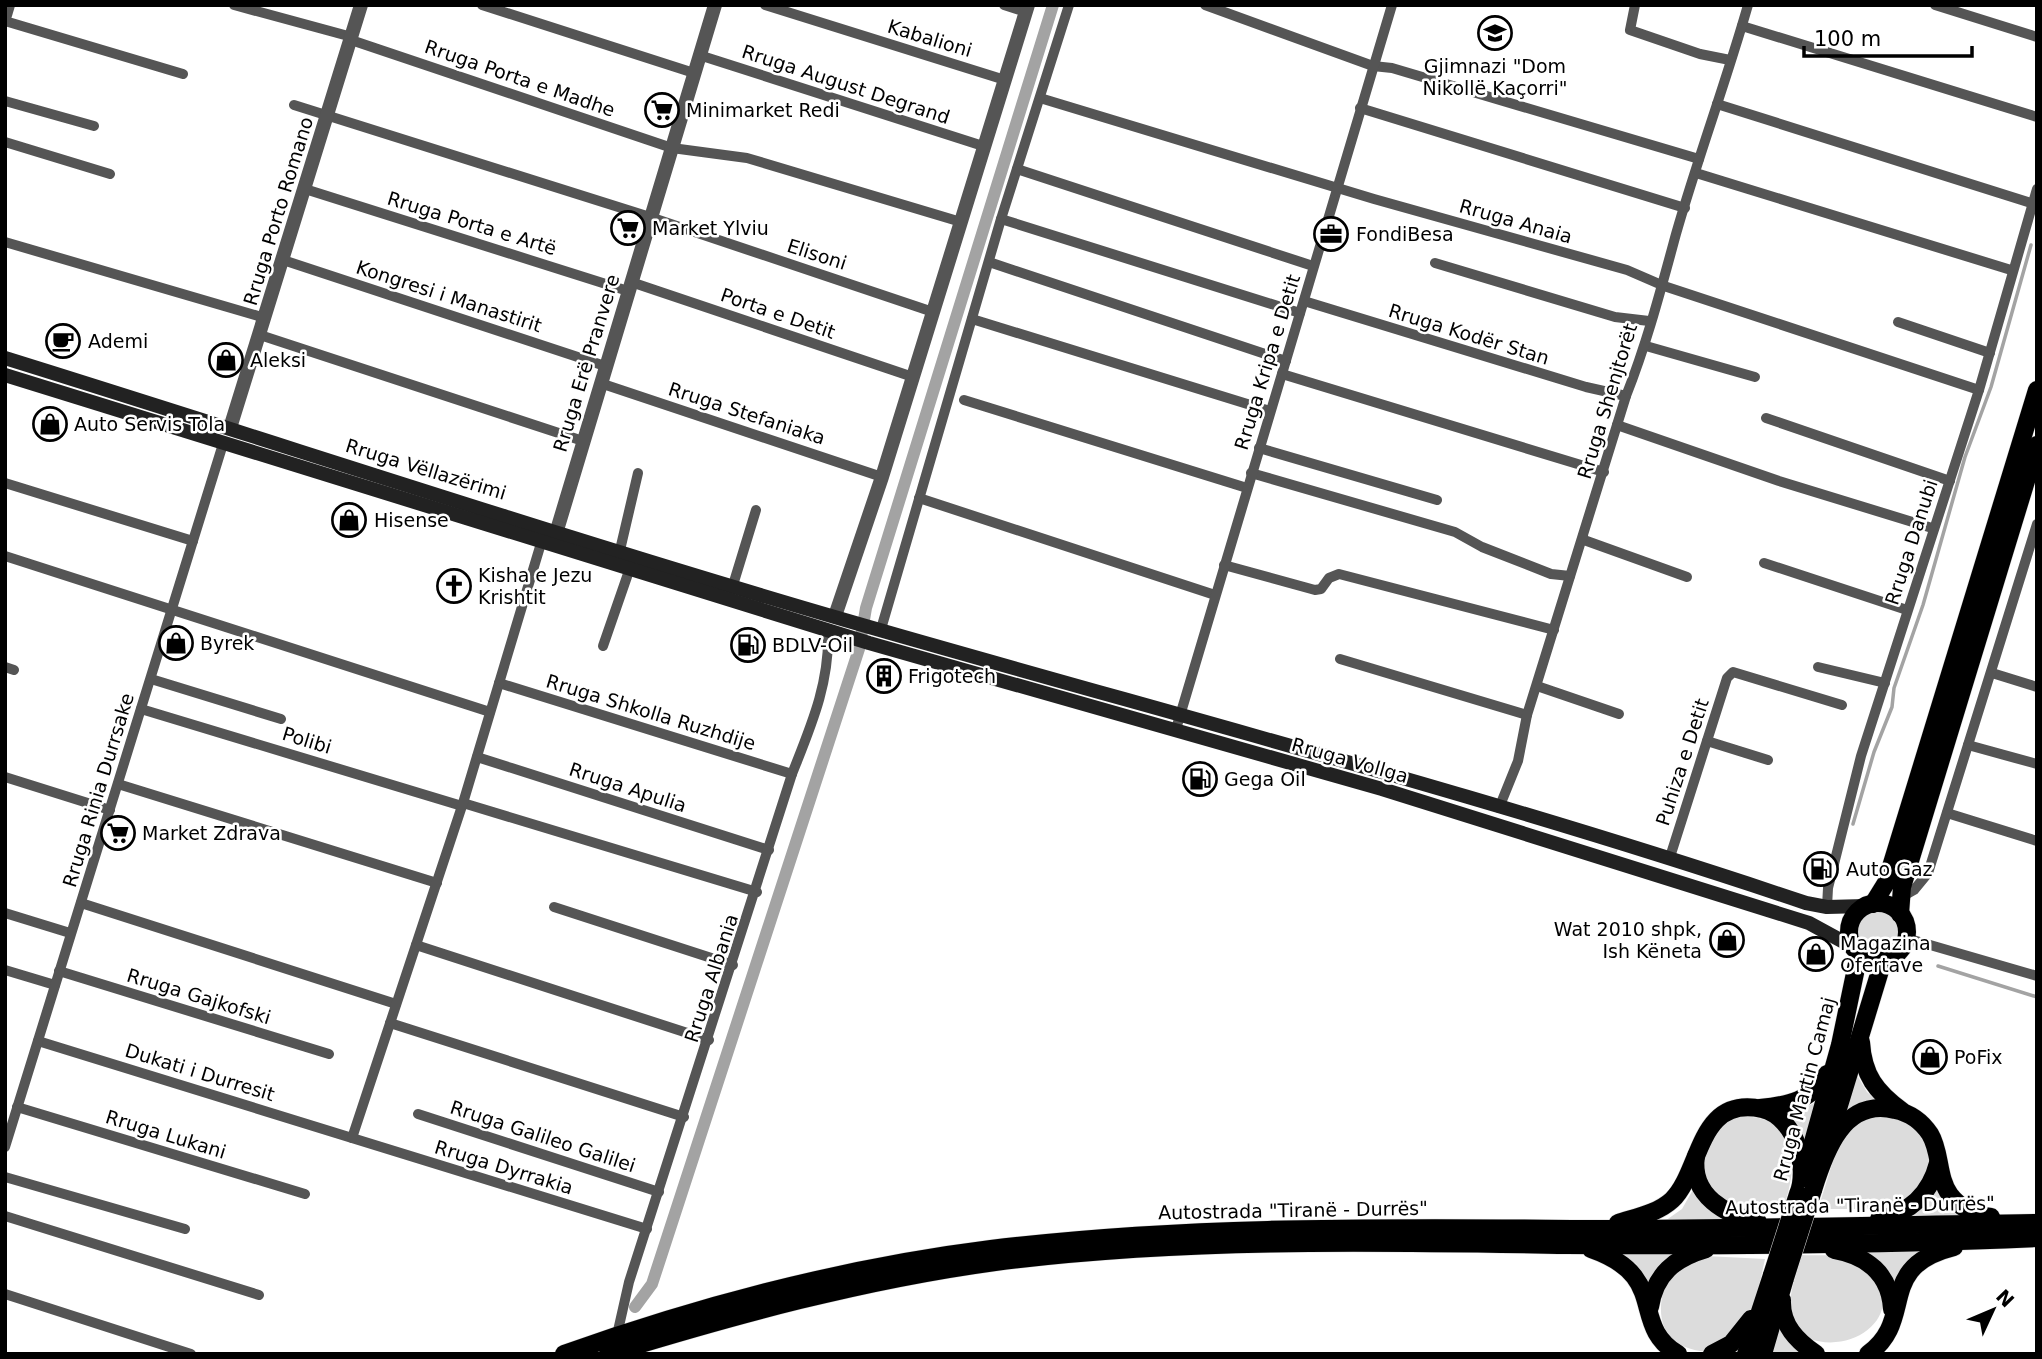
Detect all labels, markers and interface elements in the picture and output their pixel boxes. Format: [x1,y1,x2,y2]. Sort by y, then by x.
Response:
school or university icon: Gjimnazi "Dom Nikollë Kaçorri" [1476,14,1514,52]
scale bar [1804,14,1972,58]
street label: Kabalioni [885,15,975,61]
text: 100 m [1814,27,1881,51]
street label: Rruga Porta e Madhe [422,35,618,121]
street label: Rruga August Degrand [739,40,953,128]
place label: Gjimnazi "Dom Nikollë Kaçorri" [1423,55,1567,99]
supermarket icon: Minimarket Redi [643,91,681,129]
place label: Minimarket Redi [686,99,840,121]
street label: Rruga Porto Romano [239,114,317,308]
street label: Rruga Porta e Artë [385,187,559,259]
street label: Rruga Anaia [1457,194,1575,248]
supermarket icon: Market Ylviu [609,209,647,247]
office icon: FondiBesa [1312,215,1350,253]
place label: Market Ylviu [652,217,769,239]
place label: FondiBesa [1356,223,1454,245]
street label: Elisoni [784,234,850,274]
street label: Kongresi i Manastirit [353,256,545,336]
street label: Rruga Erë Pranvere [548,272,624,454]
street label: Rruga Kripa e Detit [1230,272,1304,452]
street label: Porta e Detit [718,283,838,343]
street label: Rruga Kodër Stan [1386,299,1552,369]
street label: Rruga Shenjtorët [1573,321,1641,481]
cafe icon: Ademi [44,322,82,360]
place label: Ademi [88,330,148,352]
shop icon: Aleksi [207,341,245,379]
place label: Aleksi [250,349,306,371]
street label: Rruga Stefaniaka [666,377,828,449]
shop icon: Auto Servis Tola [31,405,69,443]
place label: Auto Servis Tola [74,413,225,435]
street label: Rruga Vëllazërimi [343,434,509,504]
street label: Rruga Danubi [1880,477,1942,607]
shop icon: Hisense [330,501,368,539]
place label: Hisense [374,509,449,531]
place label: Kisha e Jezu Krishtit [478,564,592,608]
church icon: Kisha e Jezu Krishtit [435,567,473,605]
shop icon: Byrek [157,624,195,662]
fuel station icon: BDLV-Oil [729,626,767,664]
place label: Byrek [200,632,254,654]
place label: BDLV-Oil [772,634,853,656]
building icon: Frigotech [865,657,903,695]
place label: Frigotech [908,665,996,687]
street label: Rruga Shkolla Ruzhdije [544,670,758,754]
street label: Rruga Rinia Durrsake [58,690,138,890]
street label: Puhiza e Detit [1651,696,1713,828]
street label: Polibi [280,722,334,758]
street label: Rruga Vollga [1289,733,1411,787]
street label: Rruga Apulia [567,758,689,816]
fuel station icon: Gega Oil [1181,760,1219,798]
place label: Gega Oil [1224,768,1306,790]
supermarket icon: Market Zdrava [99,814,137,852]
place label: Market Zdrava [142,822,281,844]
fuel station icon: Auto Gaz [1802,850,1840,888]
place label: Auto Gaz [1846,858,1933,880]
street label: Rruga Albania [680,911,742,1045]
place label: Wat 2010 shpk, Ish Këneta [1554,918,1702,962]
shop icon: Wat 2010 shpk, Ish Këneta [1708,921,1746,959]
place label: Magazina Ofertave [1840,932,1931,976]
shop icon: Magazina Ofertave [1797,935,1835,973]
street label: Rruga Gajkofski [124,964,274,1028]
street label: Rruga Martin Camaj [1769,994,1839,1184]
shop icon: PoFix [1911,1038,1949,1076]
street label: Dukati i Durresit [123,1039,277,1105]
place label: PoFix [1954,1046,2002,1068]
street label: Rruga Galileo Galilei [448,1096,638,1176]
street label: Rruga Lukani [103,1105,229,1163]
street label: Rruga Dyrrakia [432,1135,576,1199]
street label: Autostrada "Tiranë - Durrës" [1725,1192,1995,1218]
street label: Autostrada "Tiranë - Durrës" [1158,1197,1428,1223]
north arrow [1958,1275,2028,1345]
text: N [1992,1285,2019,1312]

